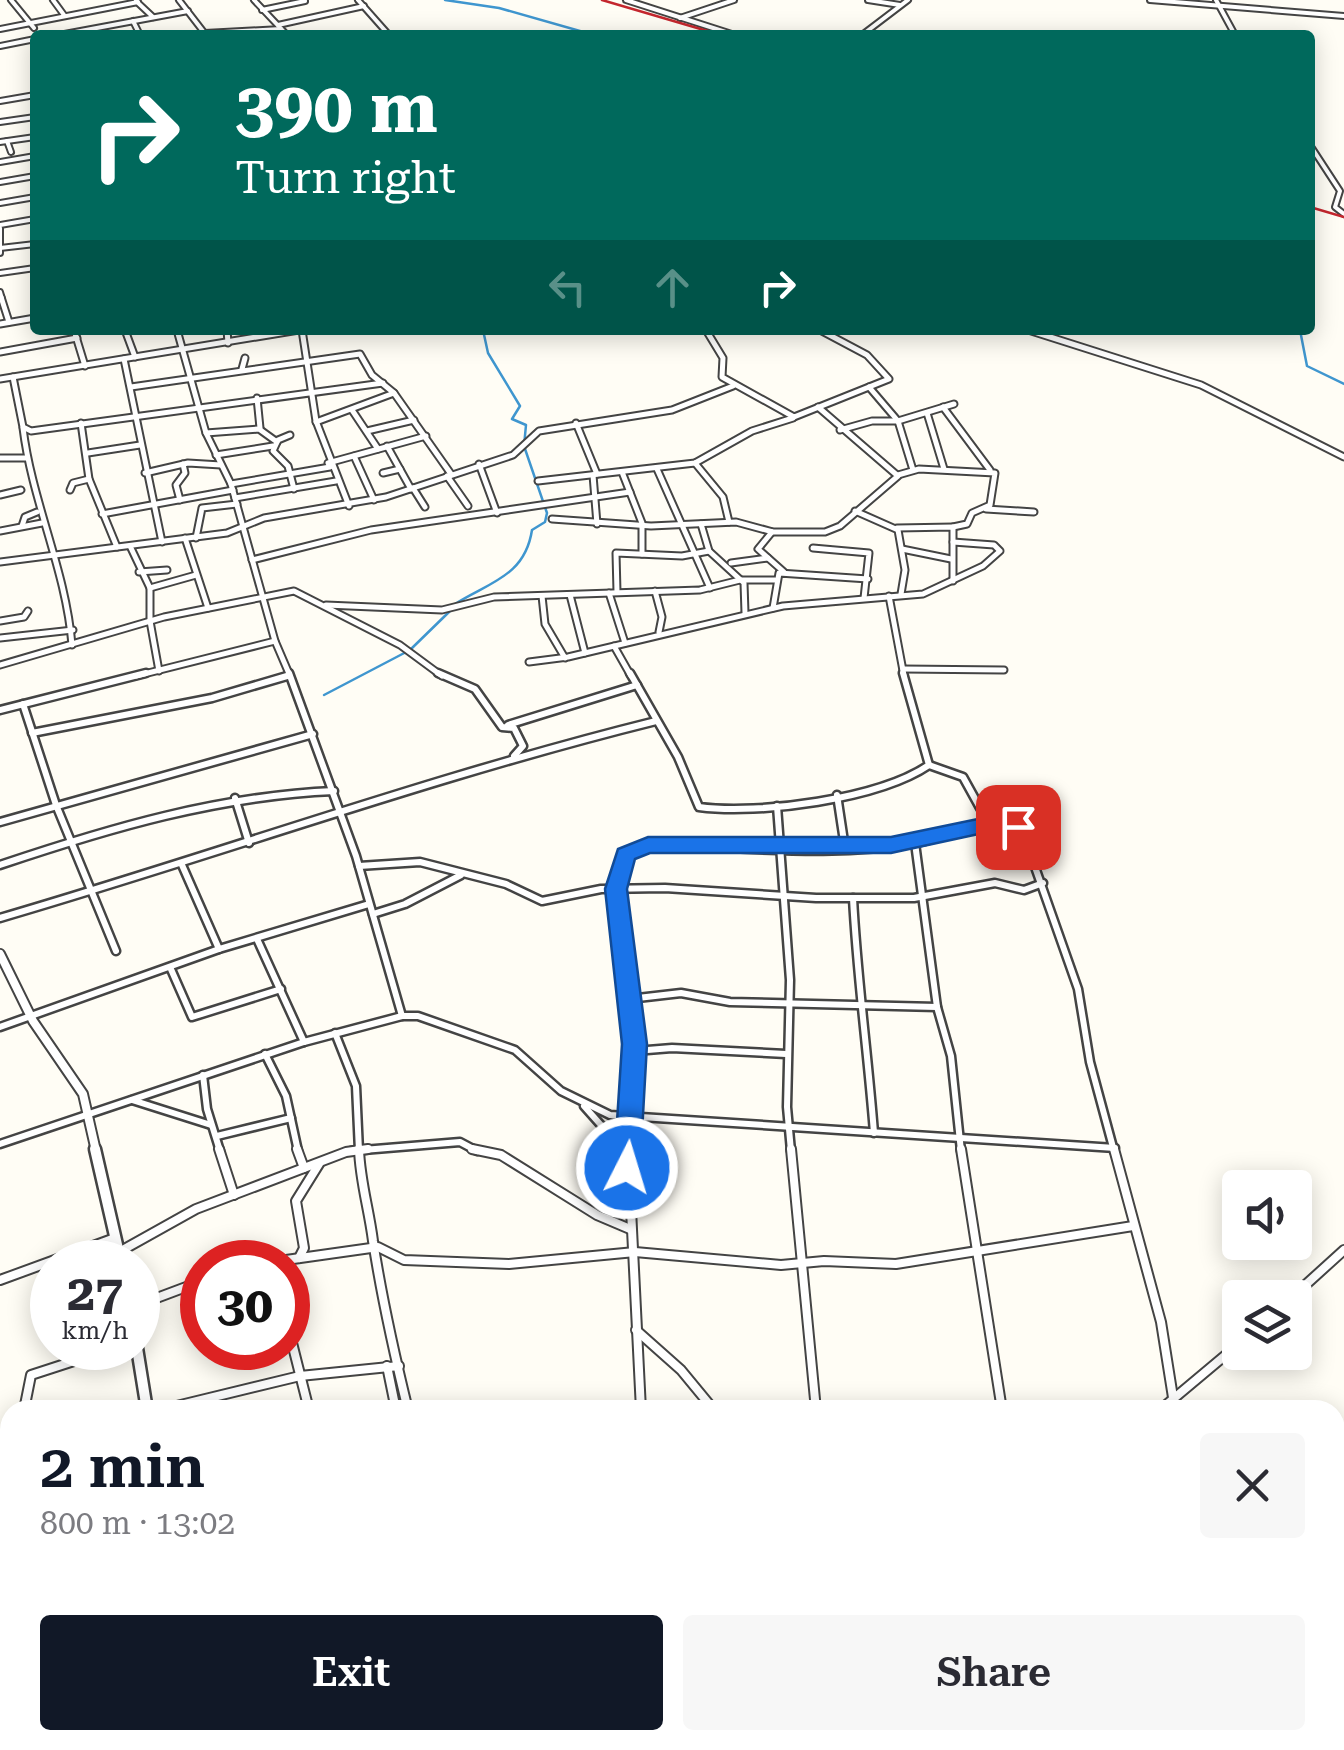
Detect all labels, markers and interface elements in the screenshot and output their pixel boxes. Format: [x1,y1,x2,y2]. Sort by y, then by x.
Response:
text: 390 m [235,67,438,149]
icon: right [70,70,200,200]
text: Turn right [235,151,456,204]
icon: left [540,260,595,315]
icon: ahead [645,260,700,315]
icon: right [750,260,805,315]
pin [976,785,1061,870]
icon: arrive [991,800,1046,855]
position arrow [575,1116,679,1220]
map controls [1222,1170,1312,1370]
button: sound [1222,1170,1312,1260]
speed limit sign: 30 [180,1240,310,1370]
text: 27 [67,1264,123,1322]
button: layers [1222,1280,1312,1370]
text: km/h [62,1316,128,1345]
text: 2 min [40,1431,205,1502]
button: close [1200,1433,1305,1538]
text: 800 m · 13:02 [40,1504,235,1542]
button: Exit [40,1615,663,1730]
button: Share [683,1615,1305,1730]

